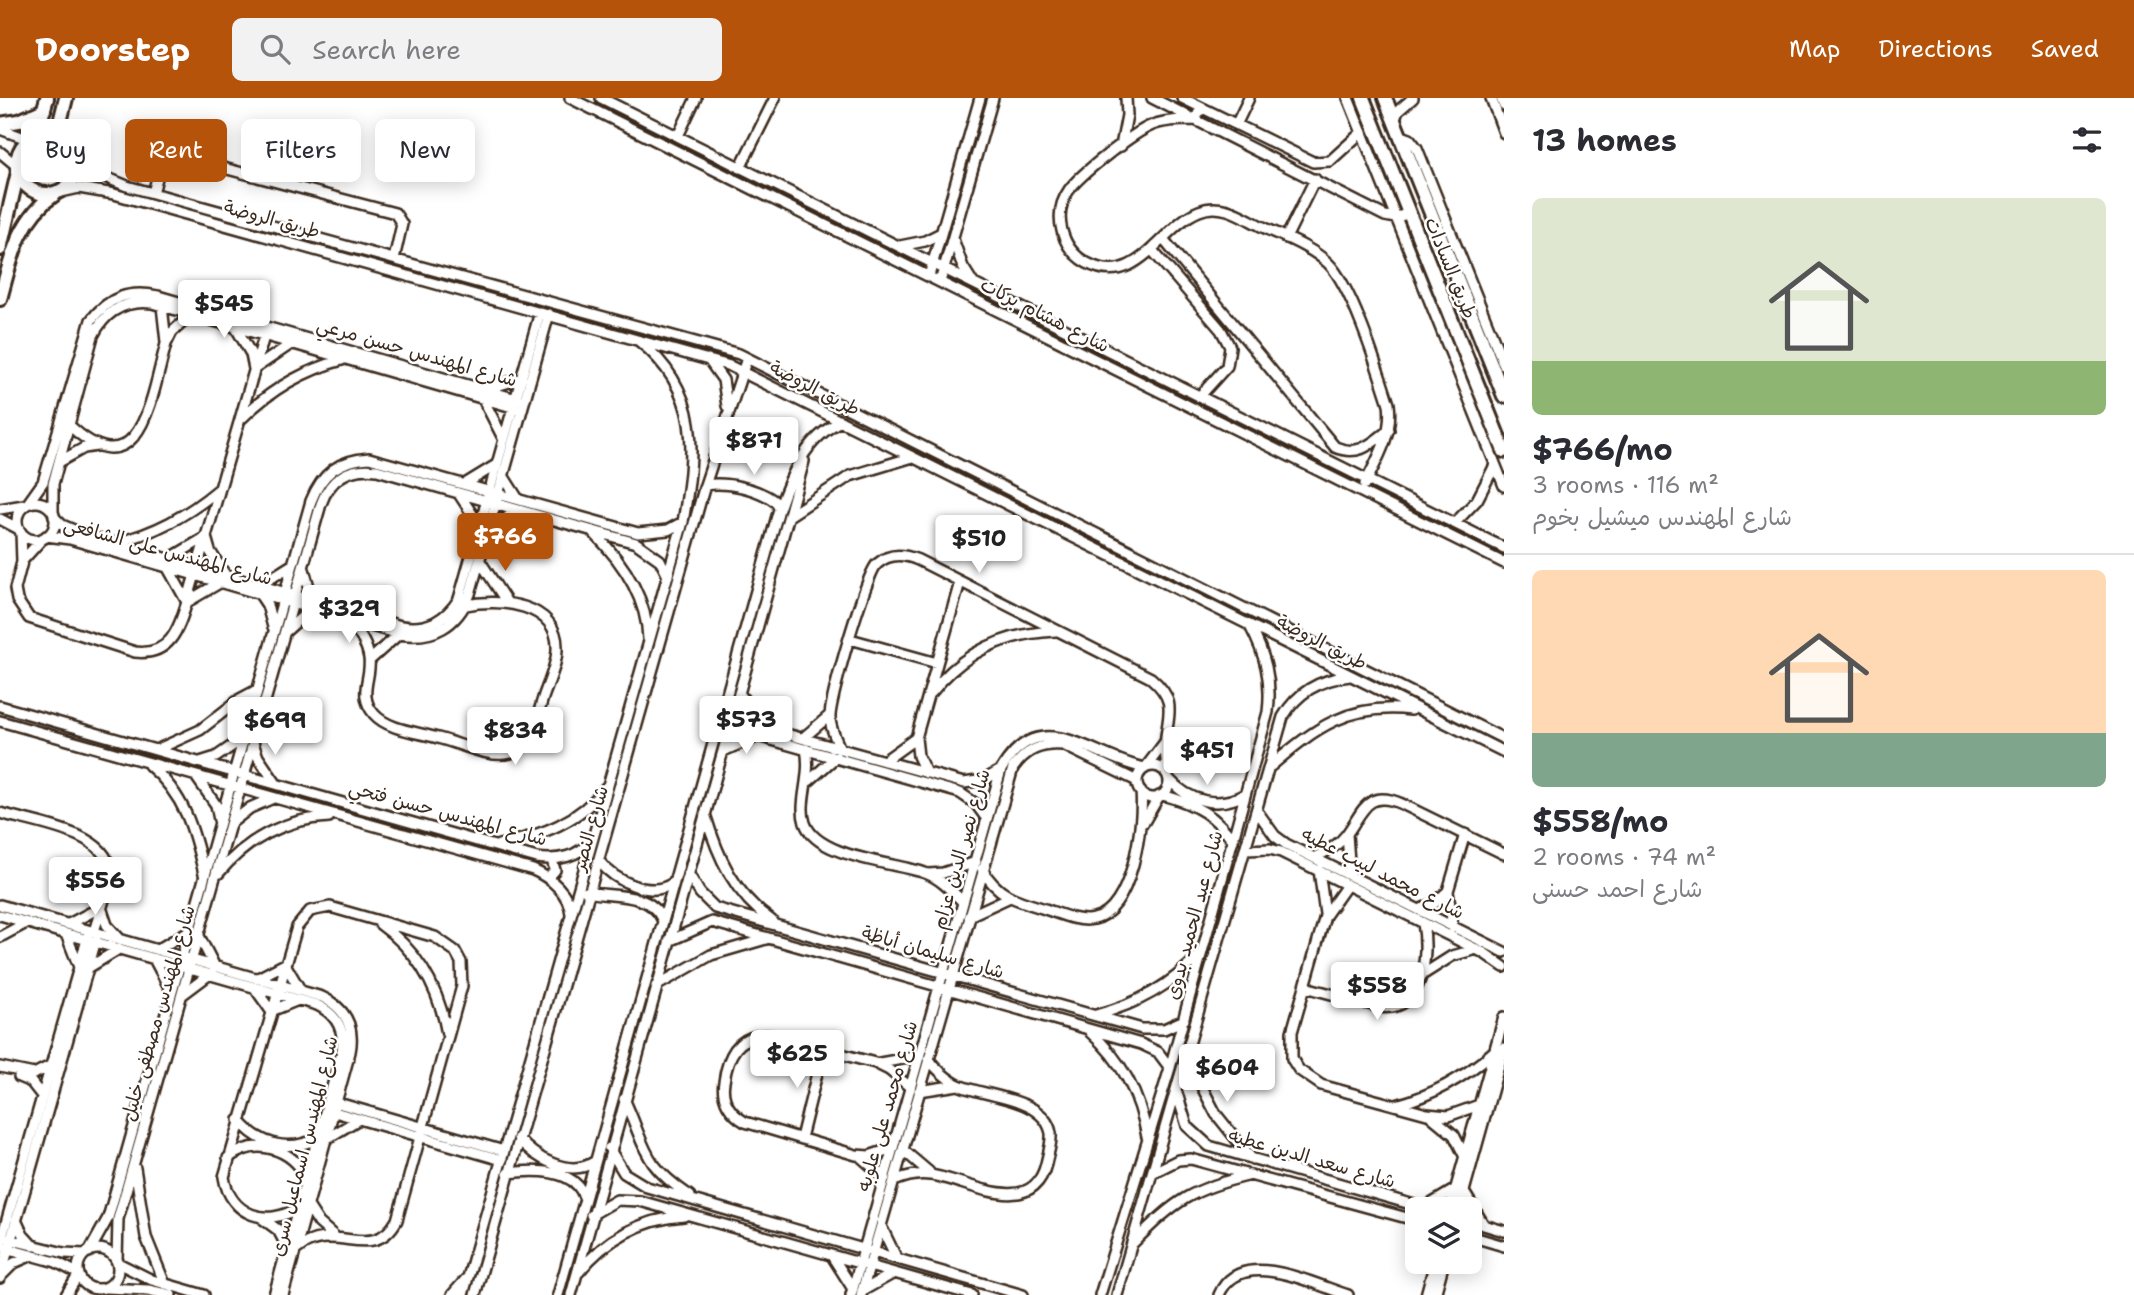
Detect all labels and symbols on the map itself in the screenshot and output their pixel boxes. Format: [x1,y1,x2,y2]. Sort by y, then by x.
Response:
street label: طريق الروضة [221,194,323,244]
street label: طريق السادات [1419,213,1483,323]
street label: شارع هشام بركات [975,272,1114,360]
pin: $545 [183,280,265,340]
street label: شارع المهندس حسن مرعي [313,311,520,396]
street label: طريق الروضة [765,355,865,421]
pin: $871 [713,418,795,477]
street label: شارع المهندس على الشافعى [61,511,275,592]
pin: $766 [464,514,546,573]
pin: $510 [938,516,1020,575]
pin: $329 [308,586,390,645]
street label: طريق الروضة [1272,609,1372,675]
pin: $573 [705,696,787,756]
pin: $699 [234,698,316,757]
pin: $834 [474,708,556,767]
pin: $451 [1166,728,1248,787]
street label: شارع نصر الدين عزام [926,766,998,933]
street label: شارع المهندس حسن فتحي [345,775,550,855]
street label: شارع النصر [565,783,615,876]
street label: شارع محمد لبيب عطيه [1297,821,1469,926]
street label: شارع عبد الحميد بدوى [1159,828,1230,1003]
pin: $556 [54,858,136,917]
street label: شارع المهندس مصطفى خليل [115,902,202,1124]
street label: شارع سليمان أباظة [859,920,1007,985]
pin: $558 [1336,962,1418,1022]
street label: شارع محمد على علوبه [851,1018,924,1195]
pin: $625 [756,1030,838,1090]
street label: شارع المهندس اسماعيل سرى [264,1033,344,1259]
pin: $604 [1186,1044,1268,1104]
street label: شارع سعد الدين عطيه [1225,1122,1398,1195]

